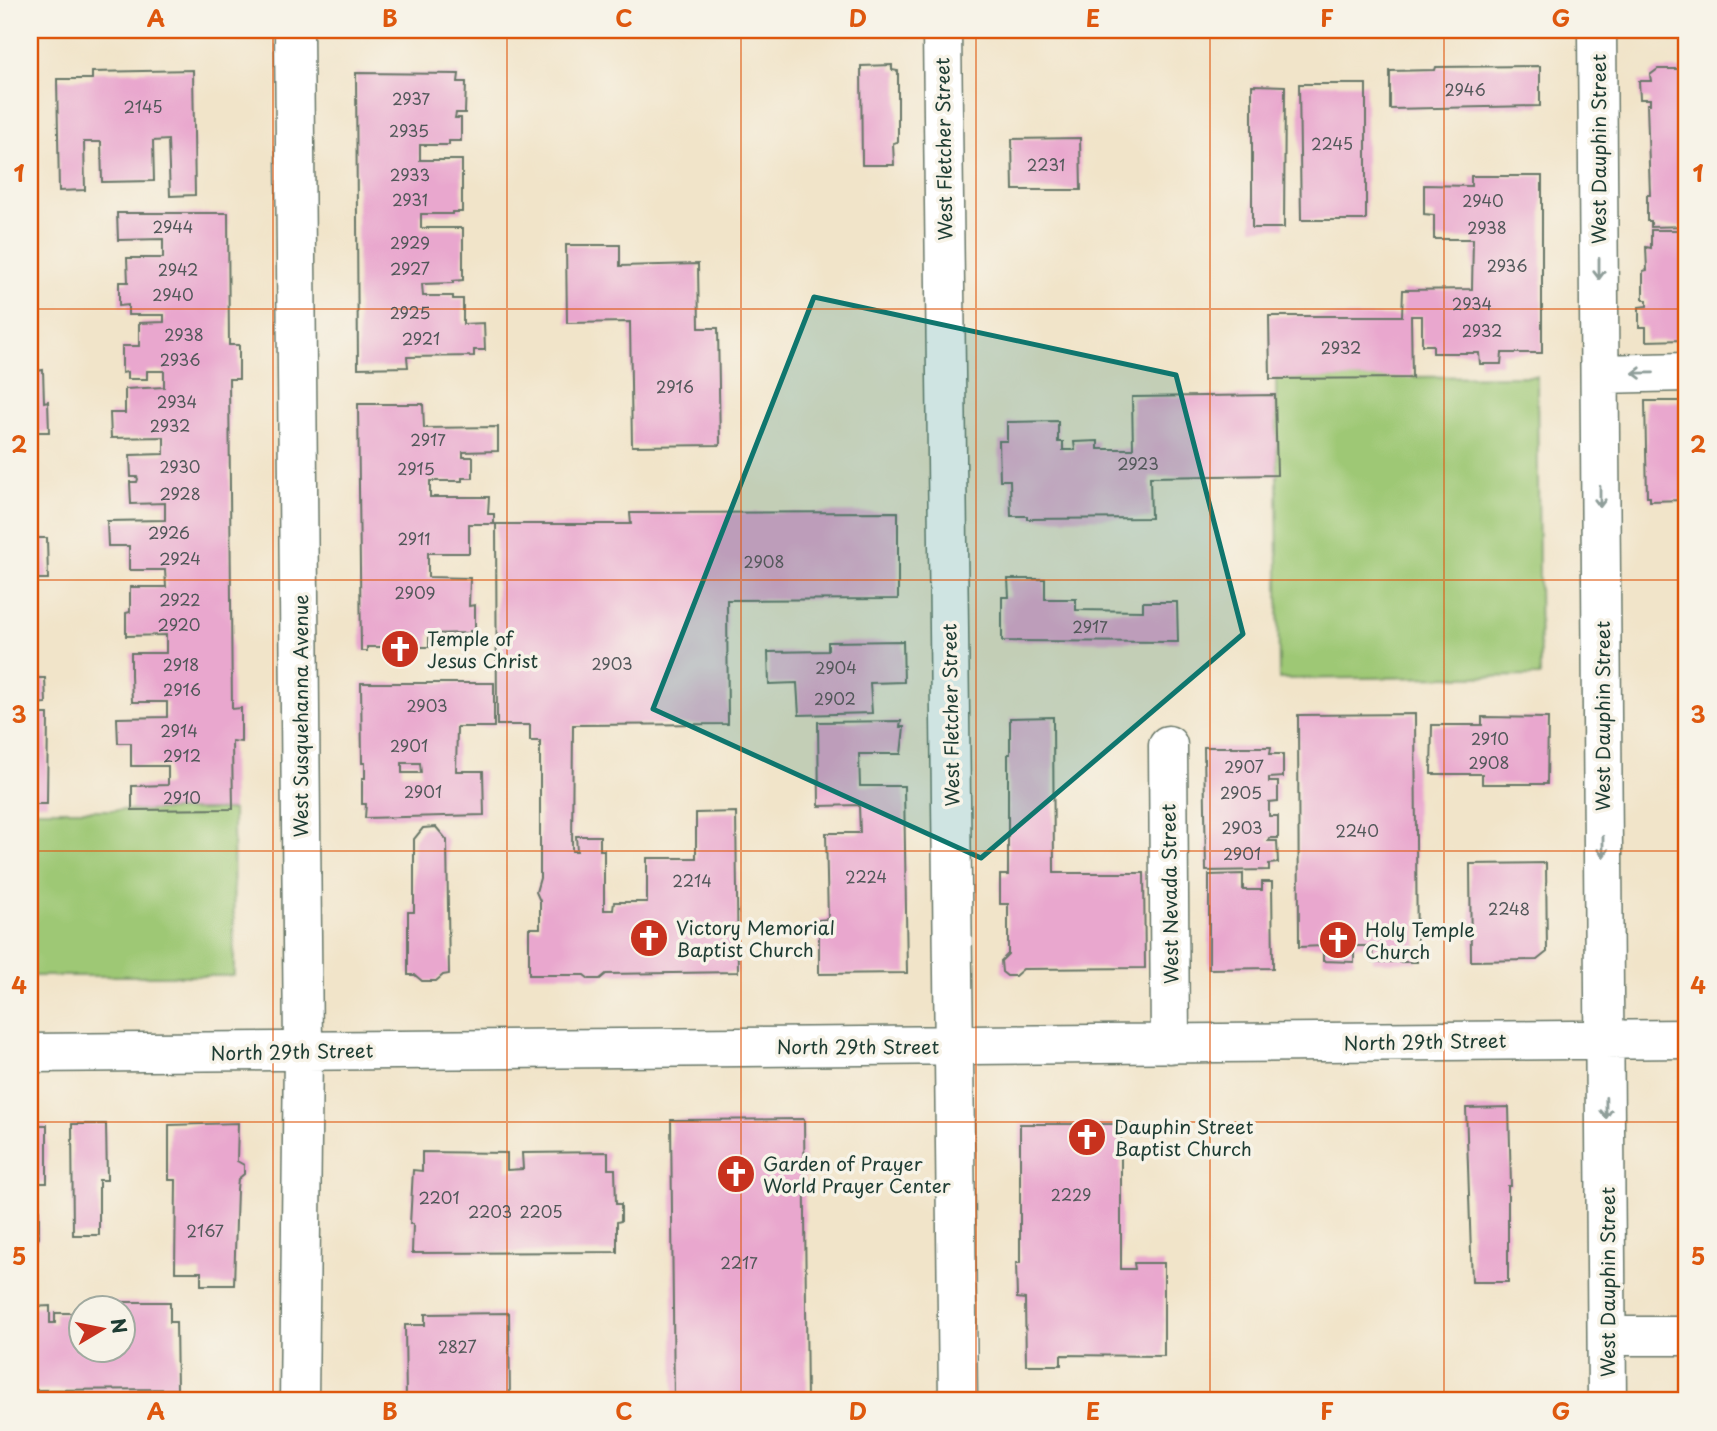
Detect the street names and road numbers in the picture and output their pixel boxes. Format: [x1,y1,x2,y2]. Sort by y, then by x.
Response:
street label: West Dauphin Street [1584,54,1612,244]
street label: West Fletcher Street [927,57,959,241]
street label: West Susquehanna Avenue [286,594,314,838]
street label: West Dauphin Street [1588,621,1616,811]
street label: West Fletcher Street [934,623,966,807]
street label: West Nevada Street [1153,803,1185,985]
street label: North 29th Street [1343,1026,1507,1056]
street label: North 29th Street [777,1032,940,1060]
street label: North 29th Street [210,1036,374,1066]
street label: West Dauphin Street [1593,1187,1621,1377]

